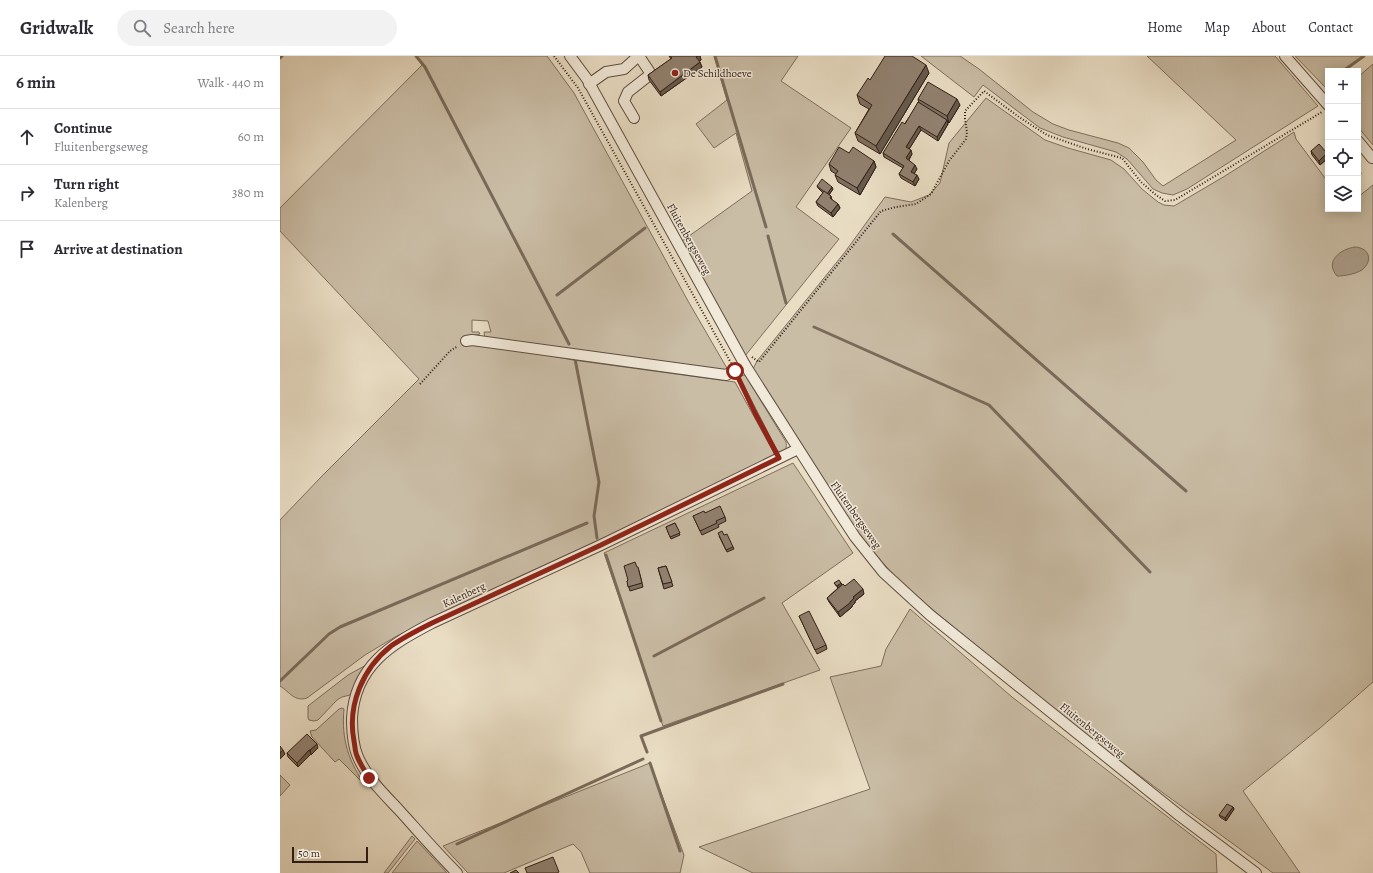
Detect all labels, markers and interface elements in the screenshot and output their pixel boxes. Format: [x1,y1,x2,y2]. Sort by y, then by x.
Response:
search box [117,10,397,46]
text: Gridwalk [20,15,93,41]
icon: search [131,17,153,39]
text: Search here [163,18,235,38]
text: Home [1147,18,1182,37]
text: Map [1204,18,1230,37]
text: About [1252,18,1286,37]
text: Contact [1308,18,1353,37]
place label: De Schildhoeve [683,66,752,81]
marker: De Schildhoeve [670,68,680,78]
map controls [1325,68,1361,212]
button: + [1325,68,1361,104]
text: 6 min [16,71,56,94]
text: Walk · 440 m [197,74,264,91]
button: − [1325,104,1361,140]
text: Continue [54,118,112,138]
icon: ahead [16,126,38,148]
text: 60 m [238,128,264,145]
text: Fluitenbergseweg [54,138,148,155]
button: locate [1325,140,1361,176]
text: Turn right [54,174,119,194]
button: layers [1325,176,1361,212]
icon: right [16,182,38,204]
text: 380 m [232,184,264,201]
text: Kalenberg [54,194,108,211]
street label: Fluitenbergseweg [663,201,715,278]
icon: arrive [16,238,38,260]
text: Arrive at destination [54,239,183,259]
route start [726,362,744,380]
street label: Fluitenbergseweg [827,478,885,552]
street label: Kalenberg [440,578,488,611]
street label: Fluitenbergseweg [1056,699,1128,761]
route end [360,769,378,787]
scale bar [292,845,368,864]
text: 50 m [298,846,320,861]

